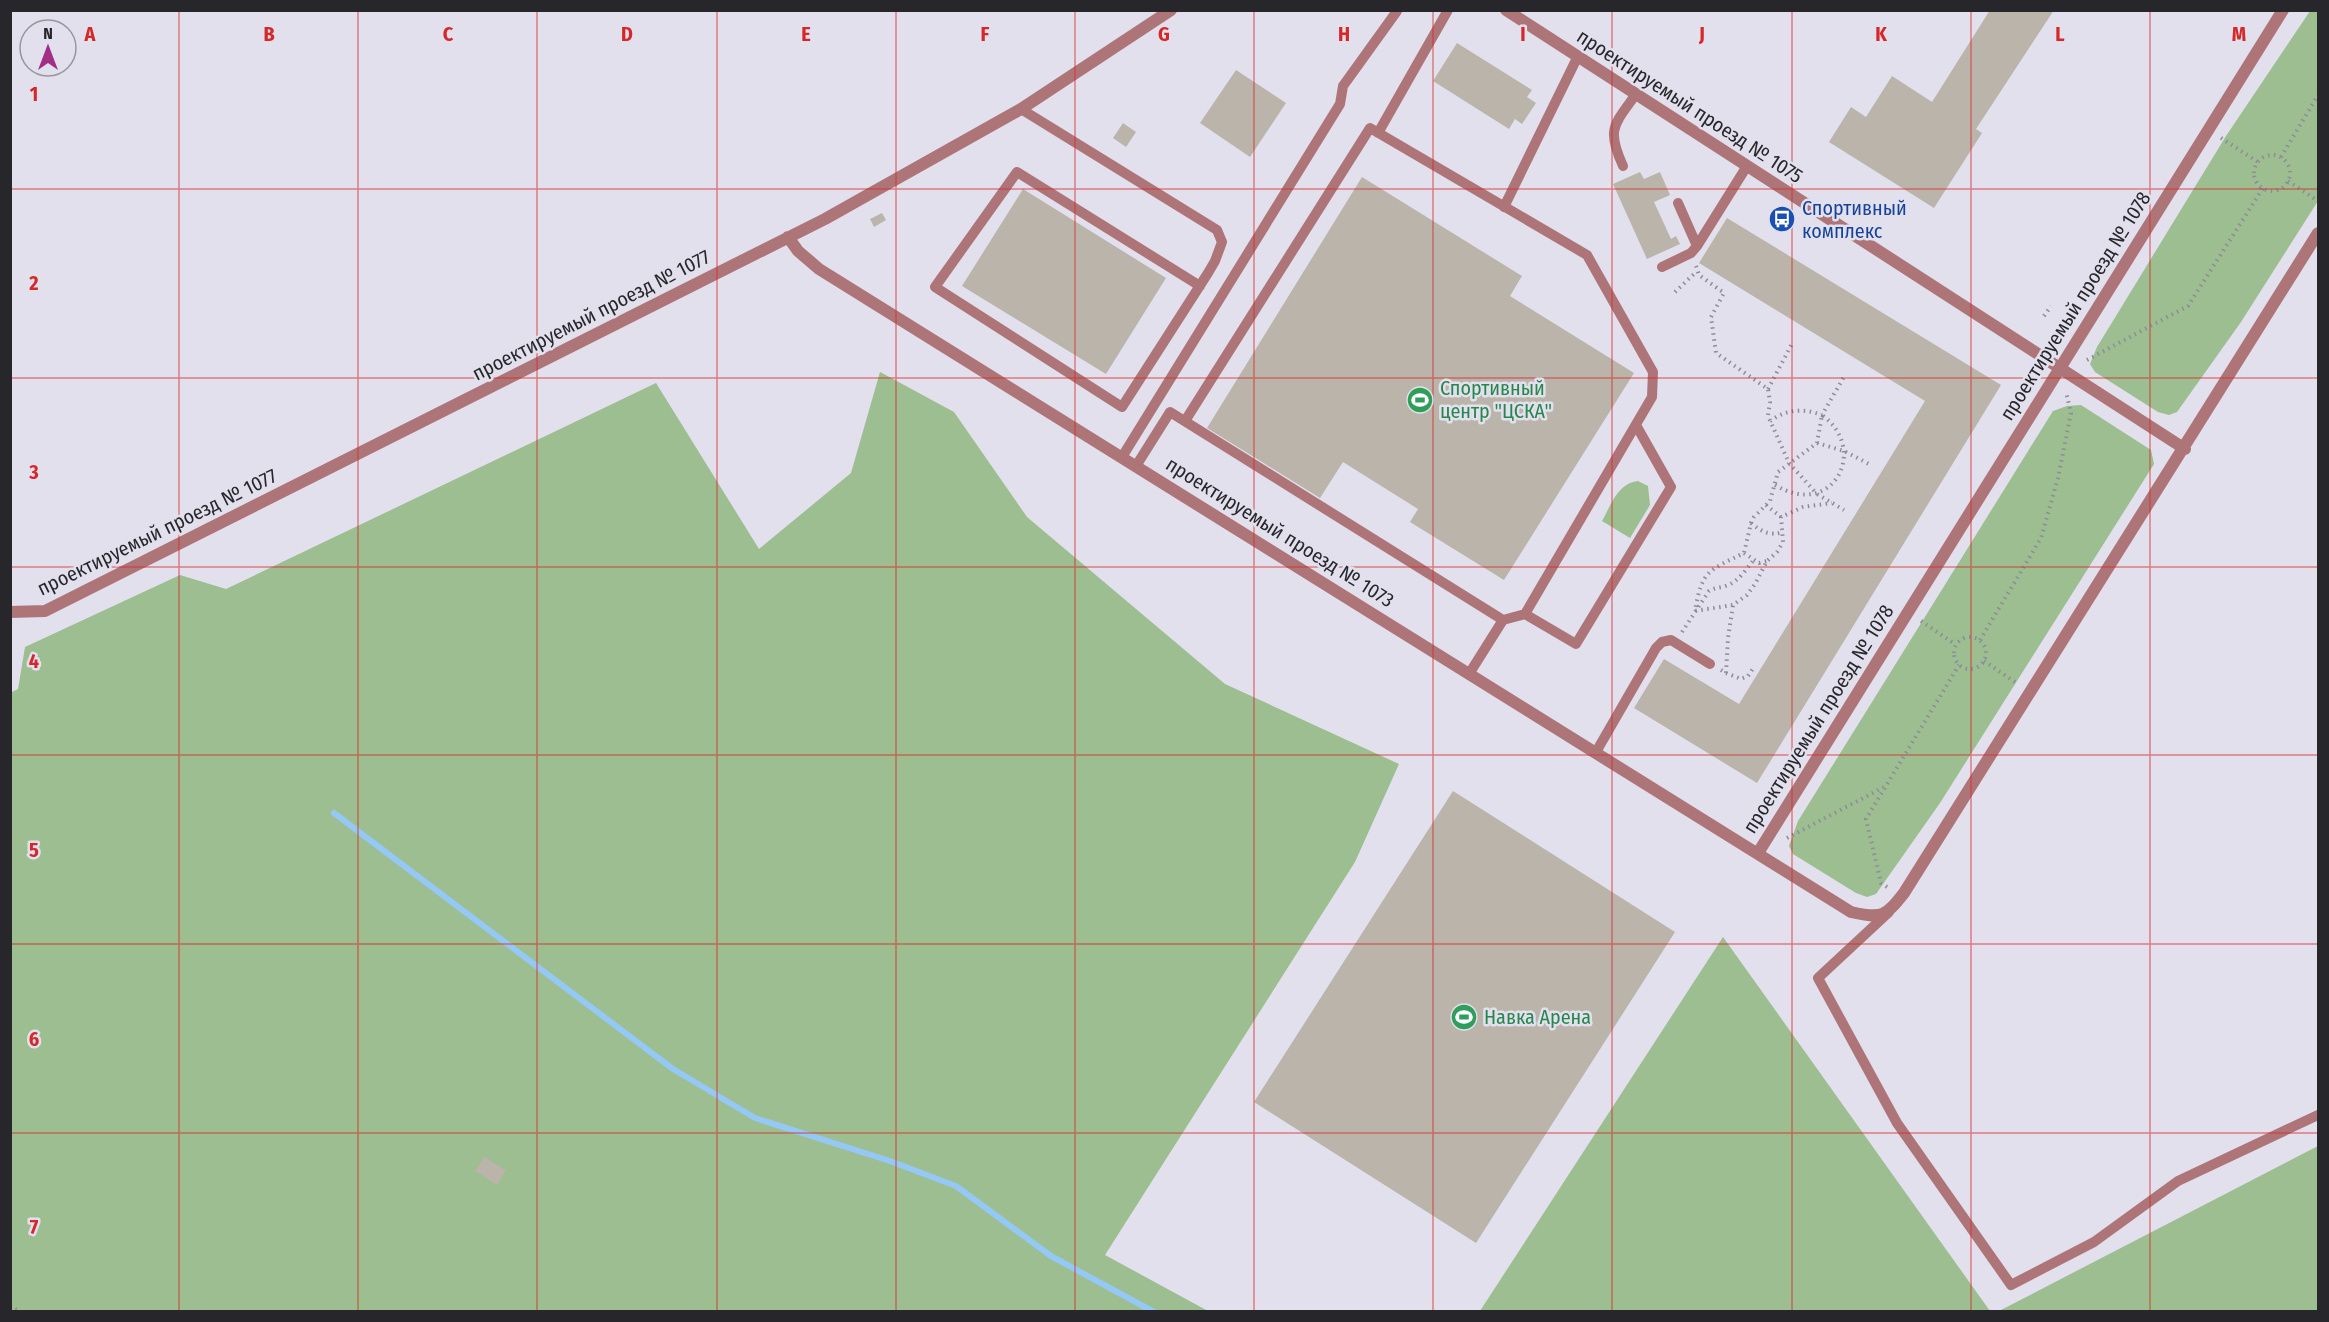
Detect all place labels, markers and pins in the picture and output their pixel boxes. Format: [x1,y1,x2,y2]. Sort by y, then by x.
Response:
place label: Спортивный комплекс [1802,196,1907,243]
bus stop icon: Спортивный комплекс [1767,204,1797,234]
place label: Спортивный центр "ЦСКА" [1440,376,1552,423]
sports icon: Спортивный центр "ЦСКА" [1405,385,1435,415]
sports icon: Навка Арена [1449,1002,1479,1032]
place label: Навка Арена [1484,1005,1591,1029]

